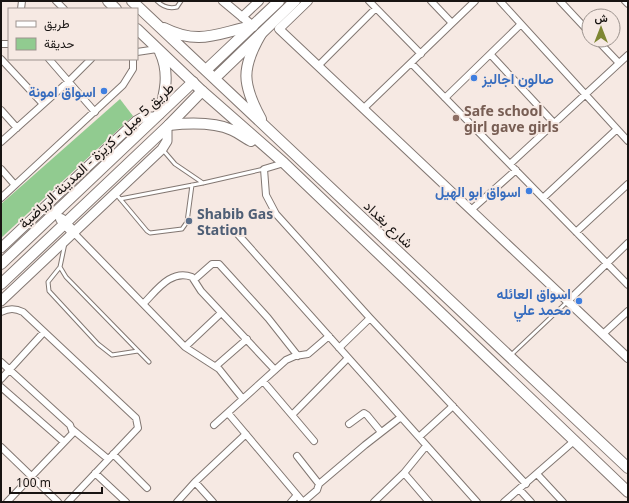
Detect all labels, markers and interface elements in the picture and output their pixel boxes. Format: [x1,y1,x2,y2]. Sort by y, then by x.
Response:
legend [8,8,138,60]
north arrow [581,8,621,48]
text: ش [594,10,608,25]
text: طريق [44,15,70,32]
text: حديقة [44,35,74,52]
place label: صالون اجاليز [481,69,554,88]
marker: صالون اجاليز [469,73,479,83]
street label: طريق 5 ميل - كزيزة - المدينة الرياضية [14,78,178,232]
place label: اسواق امونة [29,82,96,101]
marker: اسواق امونة [99,86,109,96]
place label: Safe school girl gave girls [464,101,559,136]
marker: Safe school girl gave girls [451,113,461,123]
place label: اسواق ابو الهيل [435,182,521,201]
marker: اسواق ابو الهيل [524,186,534,196]
street label: شارع بغداد [359,196,418,253]
place label: Shabib Gas Station [197,204,273,239]
marker: Shabib Gas Station [184,216,194,226]
place label: اسواق العائله محمد علي [497,284,571,322]
marker: اسواق العائله محمد علي [574,296,584,306]
scale bar [10,469,102,495]
text: 100 m [16,474,51,491]

